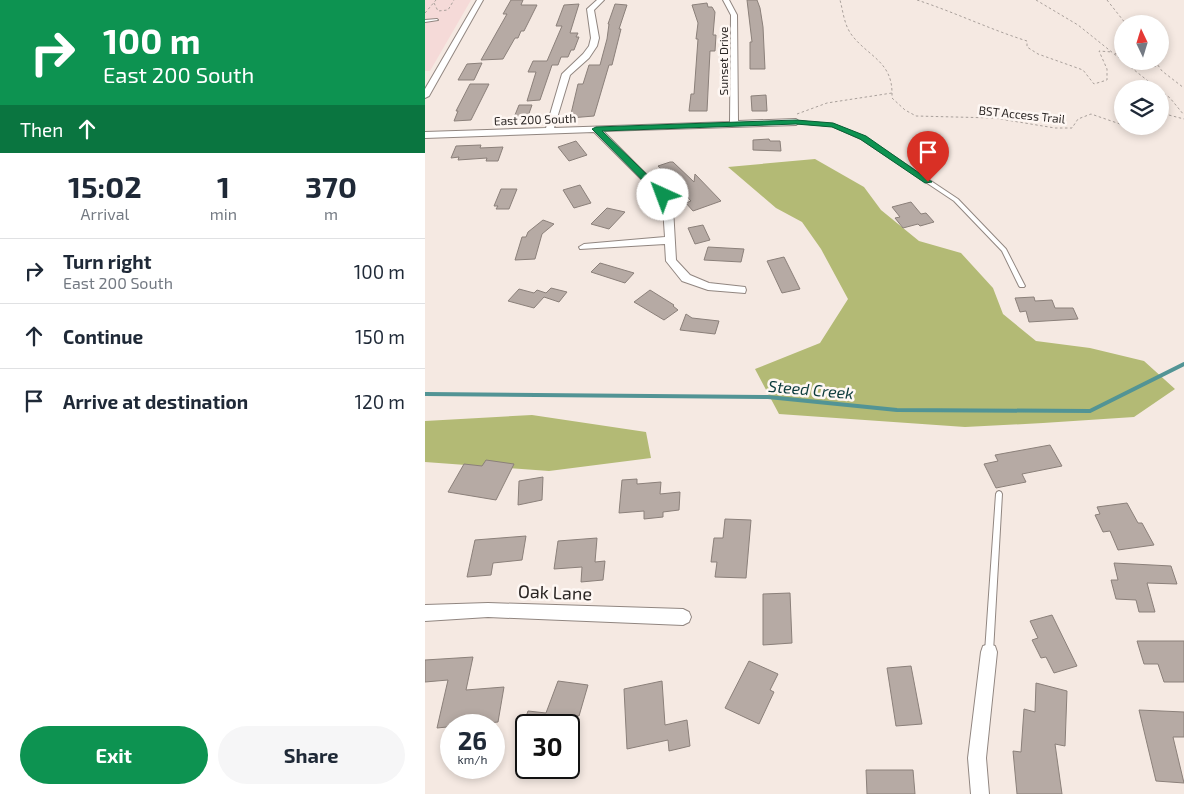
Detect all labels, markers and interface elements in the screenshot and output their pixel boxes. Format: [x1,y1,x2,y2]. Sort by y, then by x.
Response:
north arrow [1114,15,1169,70]
map controls [1114,15,1169,135]
text: 100 m [103,19,201,61]
icon: right [20,20,85,85]
street label: Sunset Drive [716,27,730,95]
text: East 200 South [103,61,254,87]
button: layers [1114,80,1169,135]
street label: BST Access Trail [978,102,1066,126]
street label: East 200 South [494,111,576,127]
icon: ahead [73,115,101,143]
text: Then [20,118,63,141]
pin [907,131,949,182]
icon: arrive [914,138,942,166]
text: 15:02 [68,168,142,204]
text: 1 [217,168,230,204]
text: 370 [305,168,357,204]
position arrow [636,168,688,220]
text: Arrival [81,204,129,223]
text: min [210,204,237,223]
text: m [324,204,338,223]
text: Turn right [63,250,151,273]
icon: right [20,257,48,285]
text: 100 m [354,260,405,283]
text: East 200 South [63,273,173,292]
icon: ahead [20,322,48,350]
text: Continue [63,325,143,348]
text: 150 m [355,325,405,348]
water label: Steed Creek [768,376,854,402]
icon: arrive [20,387,48,415]
text: Arrive at destination [63,390,248,413]
text: 120 m [354,390,405,413]
street label: Oak Lane [518,580,592,604]
speed limit sign: 30 [515,714,580,779]
text: 26 [458,725,487,755]
button: Exit [20,726,208,784]
button: Share [218,726,405,784]
text: km/h [458,752,487,766]

